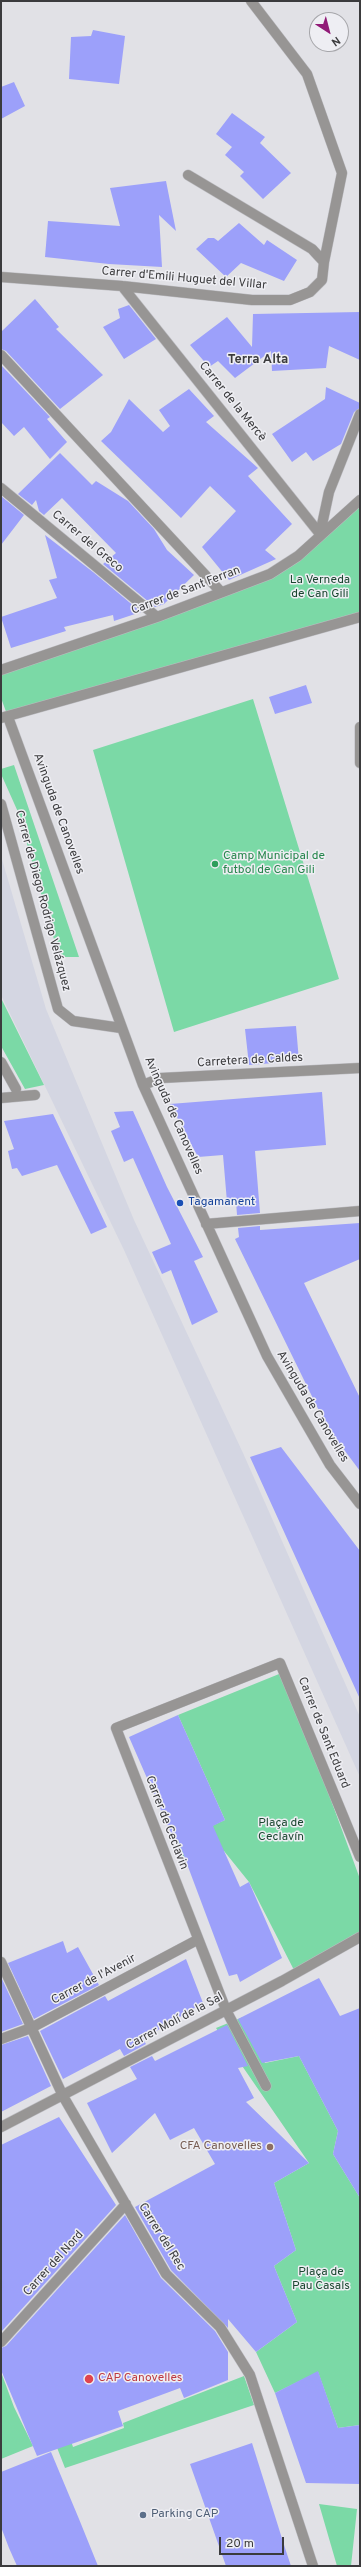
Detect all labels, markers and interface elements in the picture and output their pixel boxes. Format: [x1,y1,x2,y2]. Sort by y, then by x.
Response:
north arrow [309,12,349,52]
text: N [328,33,343,49]
street label: Carrer d'Emili Huguet del Villar [101,265,267,293]
district label: Terra Alta [228,352,288,368]
street label: Carrer de la Mercè [195,359,269,445]
street label: Carrer del Greco [48,508,126,576]
street label: Carrer de Sant Ferran [130,564,242,618]
park label: La Verneda de Can Gili [290,574,350,602]
street label: Avinguda de Canovelles [29,752,87,876]
street label: Carrer de Diego Rodrigo Velázquez [11,809,73,993]
place label: Camp Municipal de futbol de Can Gili [223,850,325,878]
marker: Camp Municipal de futbol de Can Gili [210,859,220,869]
street label: Carretera de Caldes [197,1051,303,1071]
street label: Avinguda de Canovelles [140,1055,206,1177]
place label: Tagamanent [188,1196,255,1210]
marker: Tagamanent [175,1198,185,1208]
street label: Avinguda de Canovelles [273,1349,351,1465]
street label: Carrer de Sant Eduard [294,1675,352,1791]
street label: Carrer de Ceclavin [142,1774,190,1872]
park label: Plaça de Ceclavín [258,1817,304,1845]
street label: Carrer de l'Avenir [49,1952,139,2008]
street label: Carrer Molí de la Sal [124,1990,226,2054]
place label: CFA Canovelles [180,2140,262,2154]
marker: CFA Canovelles [265,2142,275,2152]
street label: Carrer del Rec [135,2201,187,2273]
street label: Carrer del Nord [21,2228,87,2300]
park label: Plaça de Pau Casals [292,2266,350,2294]
place label: CAP Canovelles [98,2372,182,2386]
marker: CAP Canovelles [83,2373,95,2385]
place label: Parking CAP [151,2508,218,2522]
marker: Parking CAP [138,2510,148,2520]
scale bar [221,2529,286,2555]
text: 20 m [226,2536,254,2552]

